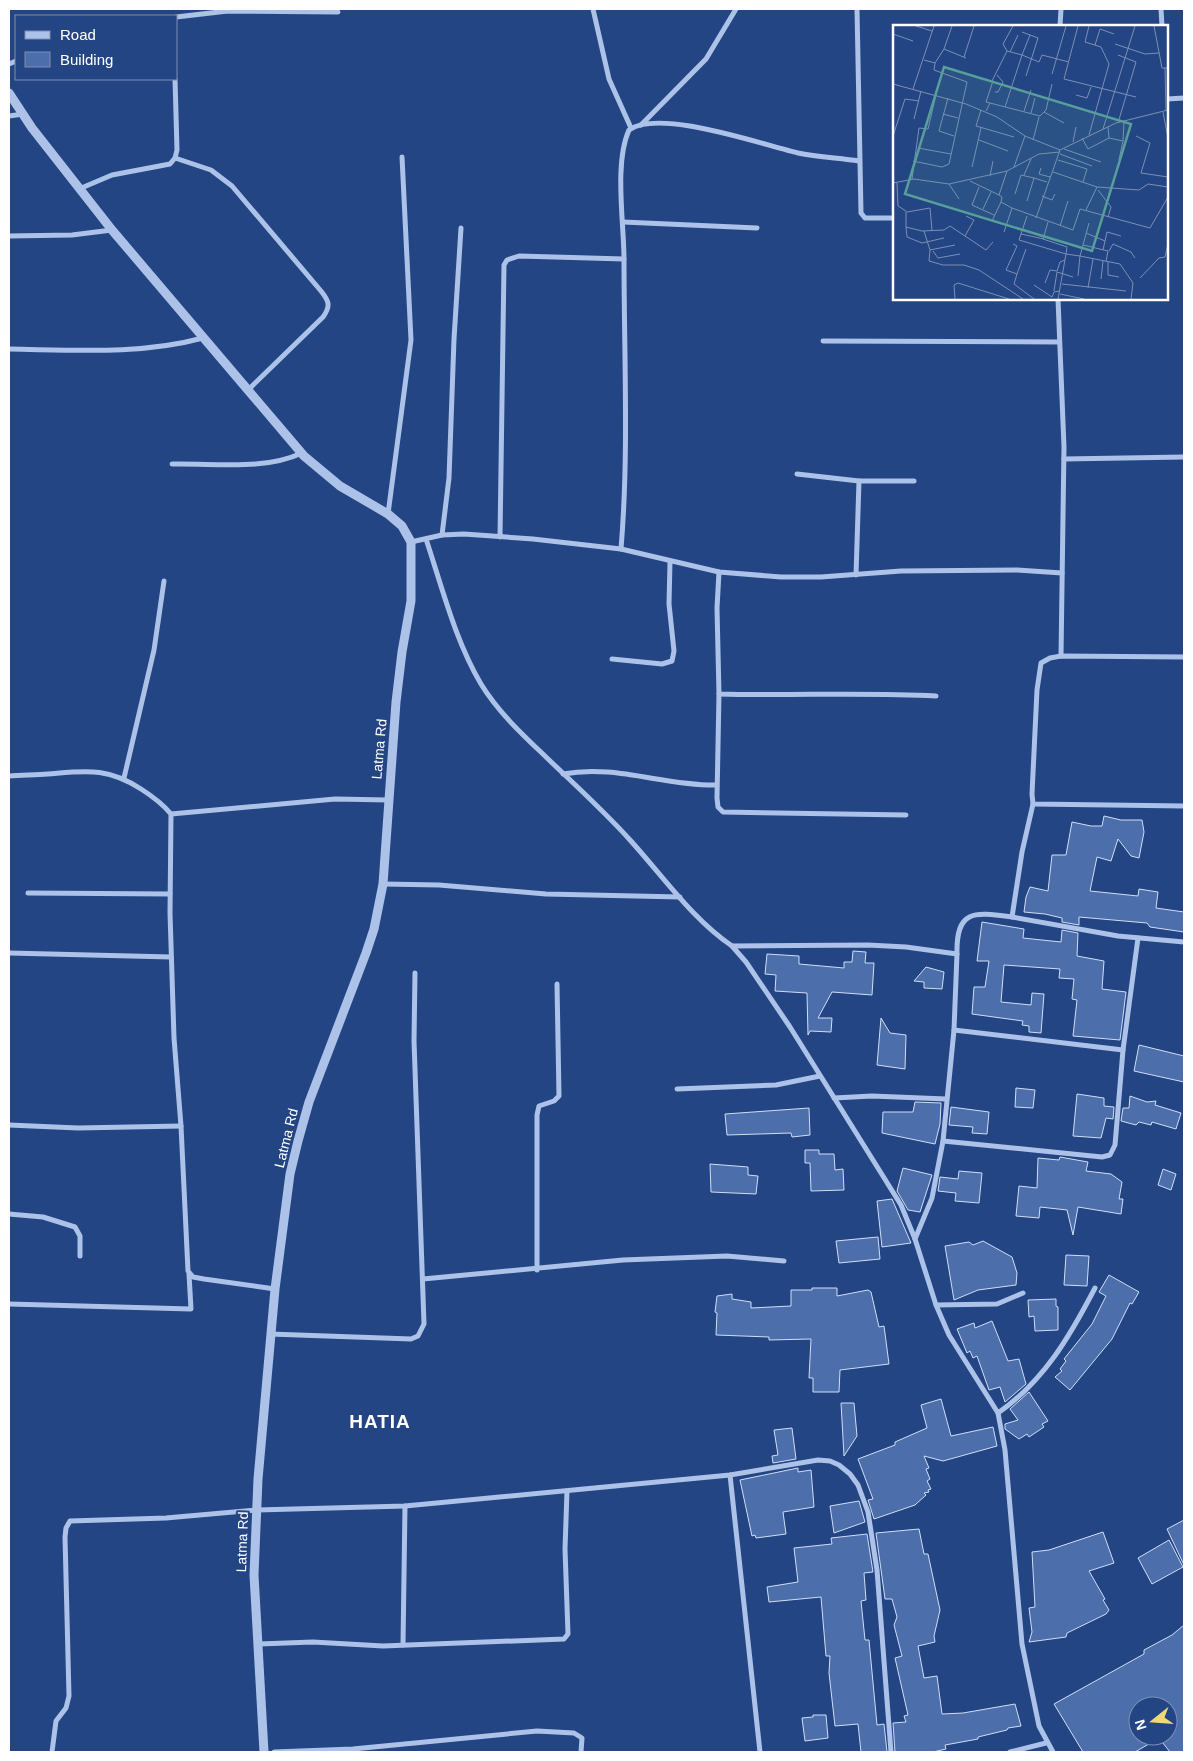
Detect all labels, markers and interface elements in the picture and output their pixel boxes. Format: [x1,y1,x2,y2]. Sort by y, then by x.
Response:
legend [15,15,178,80]
inset map [893,25,1168,300]
text: Road [60,26,96,43]
text: Building [60,51,113,68]
street label: Latma Rd [368,718,390,780]
street label: Latma Rd [271,1107,301,1169]
district label: HATIA [349,1411,411,1432]
street label: Latma Rd [233,1511,251,1573]
north arrow [1128,1696,1178,1746]
text: N [1131,1718,1150,1732]

